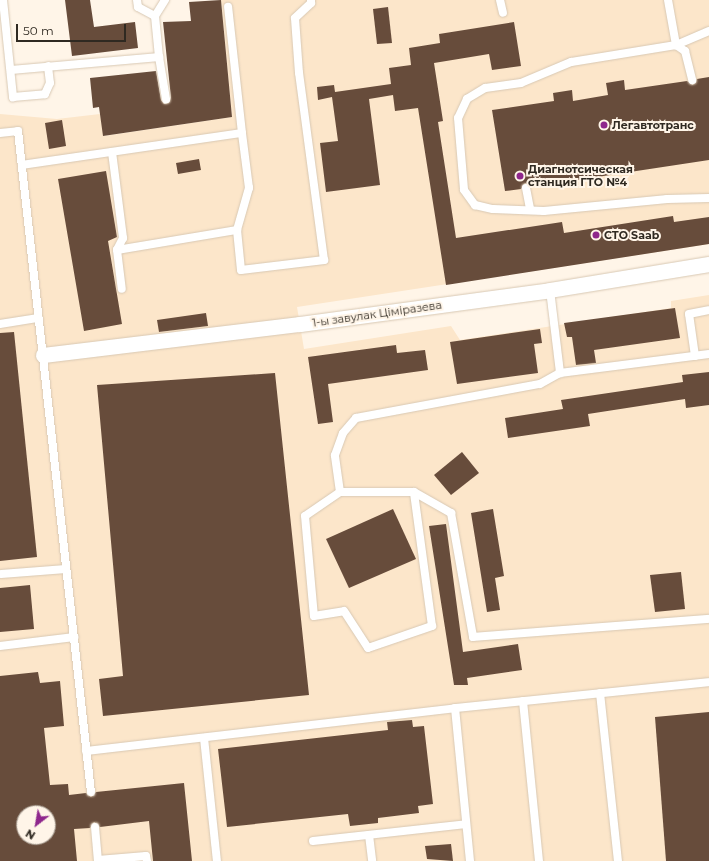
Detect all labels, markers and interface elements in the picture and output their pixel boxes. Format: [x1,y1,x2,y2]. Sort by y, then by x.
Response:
scale bar [18,16,128,42]
text: 50 m [23,23,54,38]
place label: Легавтотранс [612,118,694,132]
marker: Легавтотранс [599,120,609,130]
place label: Диагнотсическая станция ГТО №4 [528,163,633,189]
marker: Диагнотсическая станция ГТО №4 [515,171,525,181]
place label: СТО Saab [604,228,659,242]
marker: СТО Saab [591,230,601,240]
street label: 1-ы завулак Ціміразева [311,298,443,330]
north arrow [16,805,56,845]
text: N [23,826,38,843]

